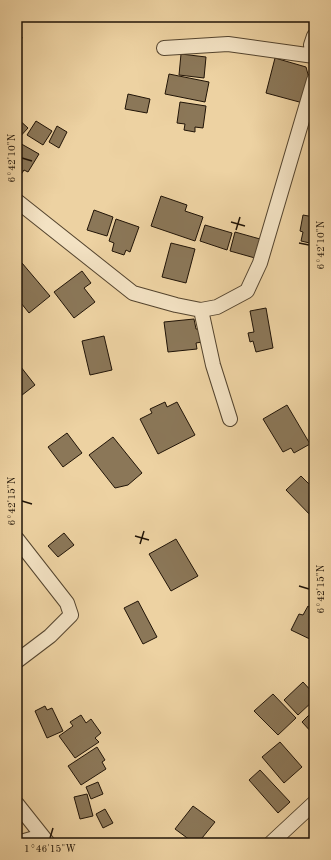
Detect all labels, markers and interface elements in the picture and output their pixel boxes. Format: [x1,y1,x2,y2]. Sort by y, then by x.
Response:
text: 6°42'10"N [7,133,17,182]
text: 6°42'10"N [316,220,326,269]
text: 6°42'15"N [7,476,17,525]
text: 6°42'15"N [316,564,326,613]
text: 1°46'15"W [24,844,76,854]

